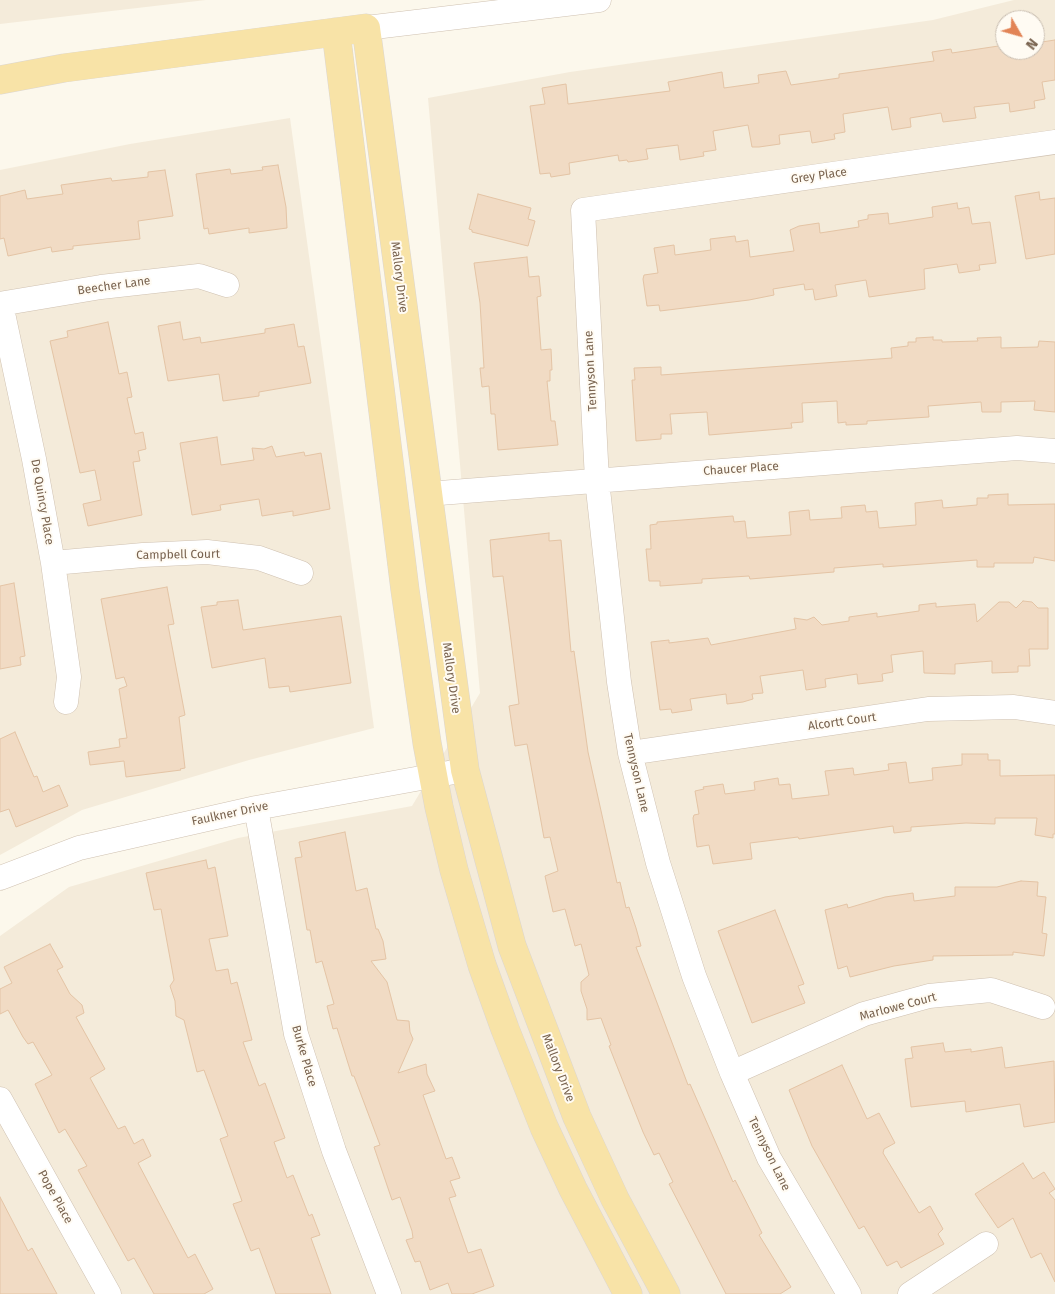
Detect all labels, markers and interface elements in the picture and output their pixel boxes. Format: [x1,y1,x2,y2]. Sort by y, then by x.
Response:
north arrow [995,10,1045,60]
text: N [1022,35,1041,53]
street label: Grey Place [790,165,848,187]
street label: Mallory Drive [387,241,411,313]
street label: Beecher Lane [77,274,151,298]
street label: Tennyson Lane [582,330,600,412]
street label: De Quincy Place [27,458,57,546]
street label: Chaucer Place [703,459,779,479]
street label: Campbell Court [136,547,220,563]
street label: Mallory Drive [439,642,463,714]
street label: Alcortt Court [807,710,877,734]
street label: Tennyson Lane [620,732,652,814]
street label: Faulkner Drive [190,799,270,829]
street label: Marlowe Court [858,990,938,1024]
street label: Burke Place [288,1023,320,1089]
street label: Mallory Drive [538,1032,578,1104]
street label: Tennyson Lane [745,1115,793,1193]
street label: Pope Place [34,1168,76,1226]

